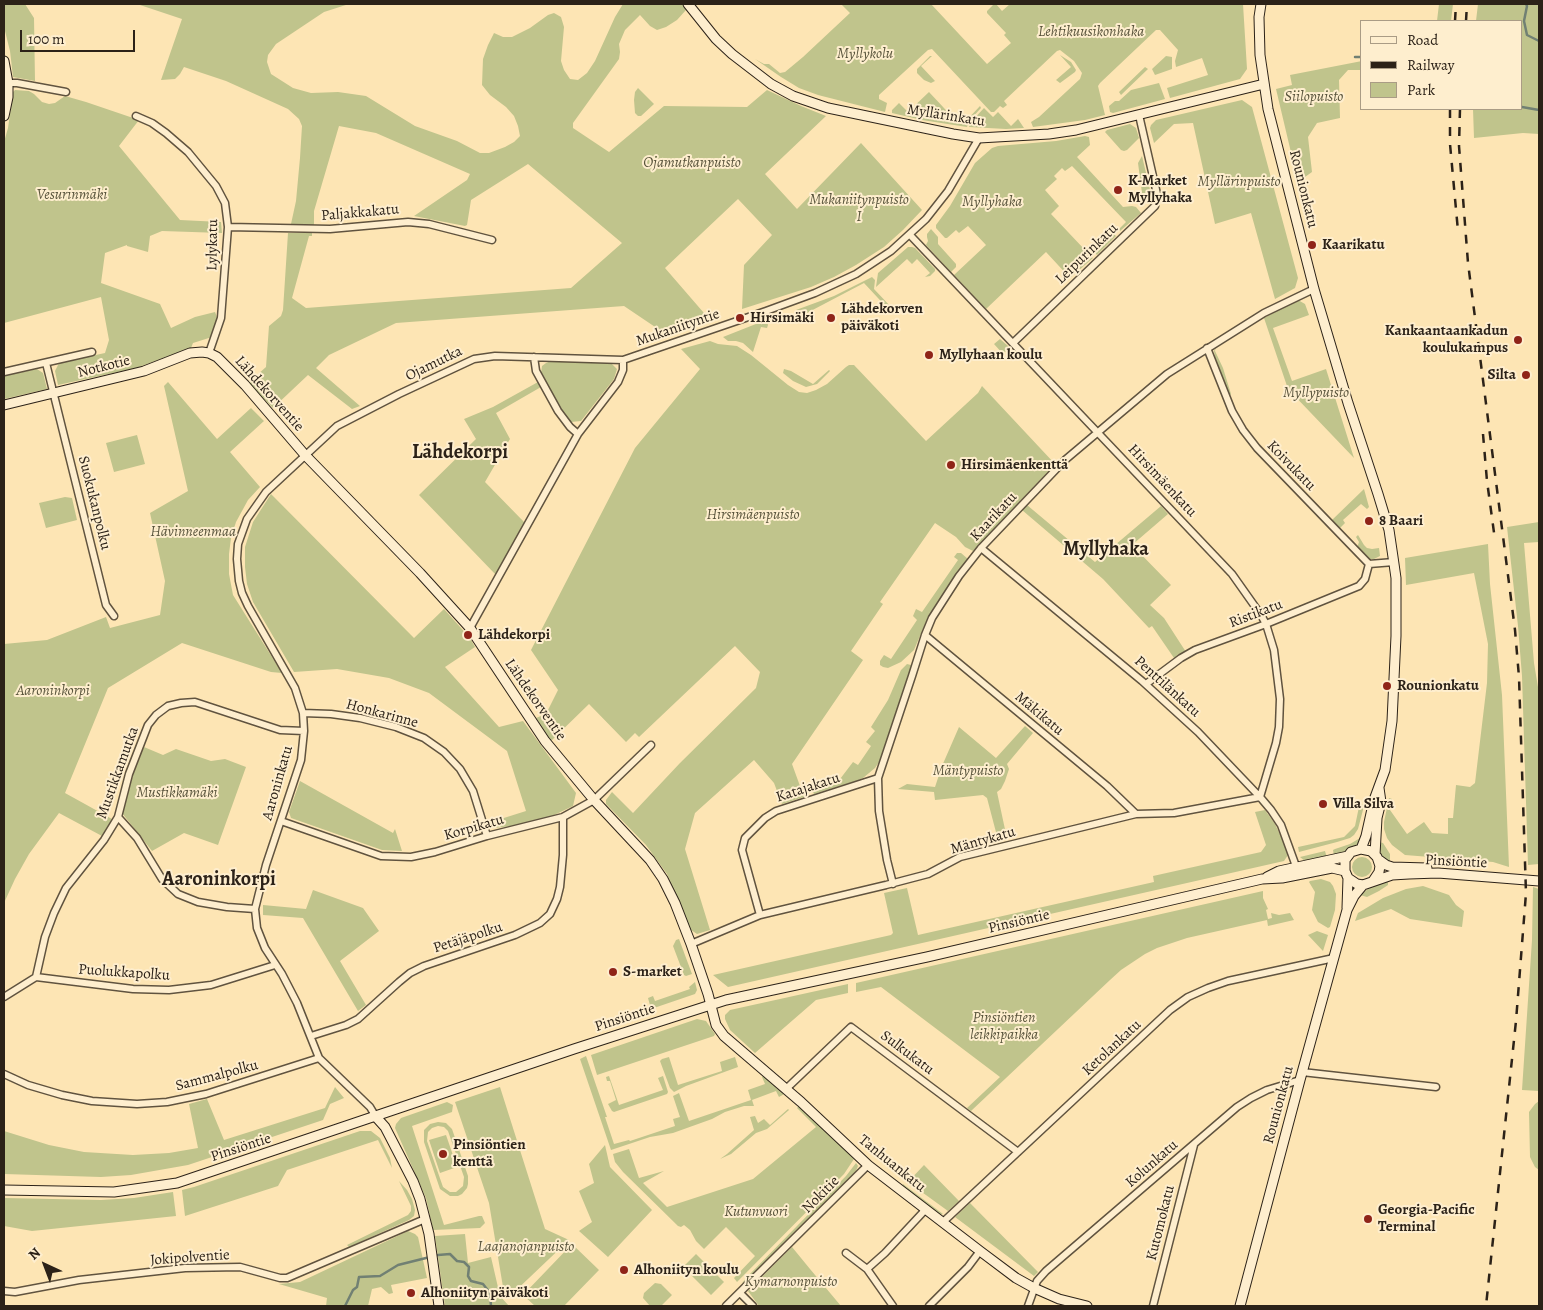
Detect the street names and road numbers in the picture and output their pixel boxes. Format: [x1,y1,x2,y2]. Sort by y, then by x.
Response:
street label: Myllärinkatu [906,101,986,131]
street label: Rounionkatu [1285,148,1321,230]
street label: Paljakkakatu [320,201,400,225]
street label: Lylykatu [204,219,222,271]
street label: Leipurinkatu [1052,220,1122,288]
street label: Mukaniityntie [634,305,722,351]
street label: Ojamutka [403,343,465,385]
street label: Notkotie [76,352,132,382]
street label: Lähdekorventie [230,353,308,435]
street label: Koivukatu [1263,437,1319,495]
street label: Hirsimäenkatu [1124,441,1200,521]
street label: Suokukanpolku [74,454,114,552]
street label: Kaarikatu [967,489,1021,545]
street label: Ristikatu [1227,596,1285,632]
street label: Penttilänkatu [1130,653,1204,721]
street label: Lähdekorventie [500,656,570,744]
street label: Mäkikatu [1011,688,1067,740]
street label: Honkarinne [344,696,420,732]
street label: Mustikkamutka [93,724,143,822]
street label: Aaroninkatu [259,744,297,822]
street label: Katajakatu [774,769,842,807]
street label: Korpikatu [442,811,506,845]
street label: Mäntykatu [949,823,1017,859]
street label: Pinsiöntie [1424,851,1488,873]
street label: Pinsiöntie [987,906,1051,938]
street label: Petäjäpolku [431,918,505,958]
street label: Puolukkapolku [78,961,170,985]
street label: Pinsiöntie [593,1000,657,1036]
street label: Ketolankatu [1079,1016,1145,1080]
street label: Sulkukatu [877,1027,937,1079]
street label: Sammalpolku [174,1056,260,1096]
street label: Rounionkatu [1260,1064,1298,1146]
street label: Pinsiöntie [209,1130,273,1166]
street label: Tanhuankatu [855,1131,929,1197]
street label: Kolunkatu [1122,1136,1182,1192]
street label: Nokitie [799,1173,843,1217]
street label: Kutomokatu [1143,1184,1179,1262]
street label: Jokipolventie [150,1246,230,1270]

